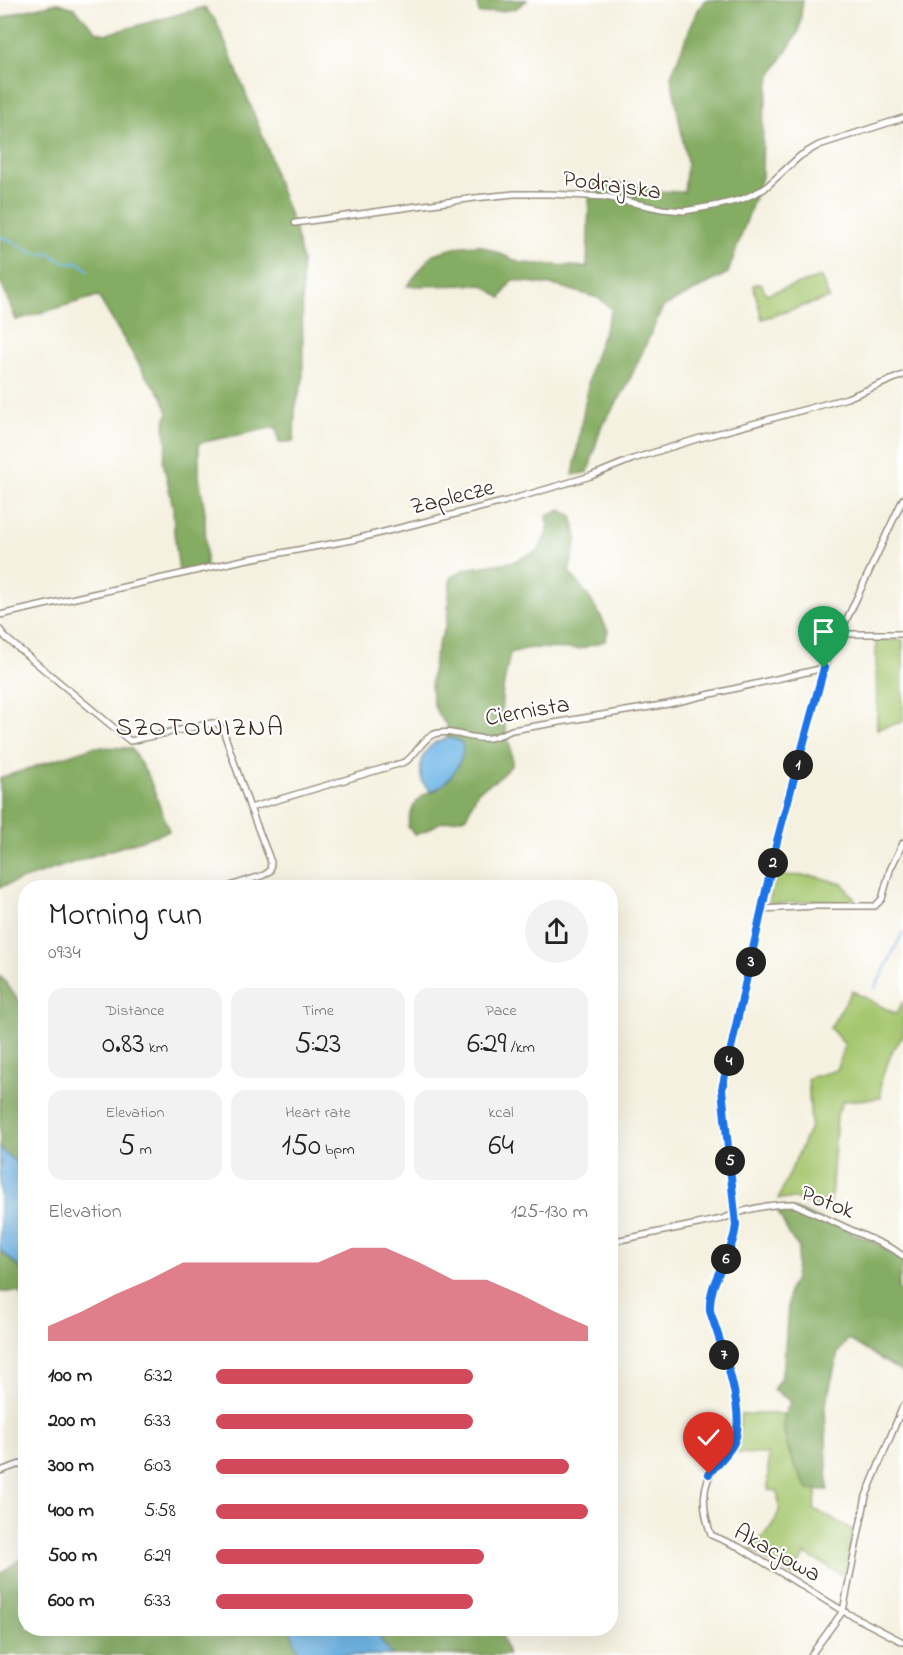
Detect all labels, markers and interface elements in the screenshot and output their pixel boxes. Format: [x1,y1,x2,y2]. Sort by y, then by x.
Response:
street label: Podrajska [560,162,663,211]
street label: Zaplecze [407,471,498,526]
pin [798,606,849,668]
icon: arrive [807,615,840,648]
street label: Ciernista [482,688,572,737]
district label: SZOTOWIZNA [115,710,285,748]
pin: 1 [783,750,813,780]
text: 1 [795,753,801,777]
pin: 2 [758,848,788,878]
text: 2 [769,851,777,875]
text: Morning run [48,892,202,940]
button: share [525,900,588,963]
text: 09:34 [48,939,81,968]
pin: 3 [736,947,766,977]
text: 3 [748,950,754,974]
text: Distance [106,999,164,1023]
text: Time [302,999,334,1023]
text: Pace [485,999,517,1023]
text: 0.83 [102,1023,145,1067]
text: 5:23 [294,1023,342,1067]
text: 6:29 [467,1023,507,1067]
text: km [145,1036,168,1060]
text: /km [507,1036,535,1060]
pin: 4 [714,1046,744,1076]
text: 4 [726,1049,732,1073]
text: Elevation [106,1101,164,1125]
text: Heart rate [285,1101,351,1125]
text: kcal [488,1101,514,1125]
text: 5 [118,1125,135,1169]
text: 150 [281,1125,321,1169]
text: 64 [488,1125,514,1169]
text: m [135,1138,152,1162]
text: bpm [321,1138,355,1162]
pin: 5 [715,1146,745,1176]
text: 5 [725,1149,735,1173]
street label: Potok [795,1177,860,1230]
text: Elevation [48,1198,122,1227]
text: 125–130 m [511,1198,588,1227]
pin: 6 [711,1244,741,1274]
text: 6 [722,1247,730,1271]
pin: 7 [709,1340,739,1370]
text: 7 [721,1343,727,1367]
text: 100 m [48,1362,92,1391]
text: 6:32 [144,1362,173,1391]
text: 200 m [48,1407,96,1436]
text: 6:33 [144,1407,171,1436]
pin [683,1412,734,1474]
icon: check [692,1421,725,1454]
text: 300 m [48,1452,94,1481]
text: 6:03 [144,1452,171,1481]
text: 400 m [48,1497,94,1526]
text: 5:58 [144,1497,176,1526]
street label: Akacjowa [727,1516,827,1592]
text: 500 m [48,1542,97,1571]
text: 6:29 [144,1542,170,1571]
text: 600 m [48,1587,95,1616]
text: 6:33 [144,1587,171,1616]

